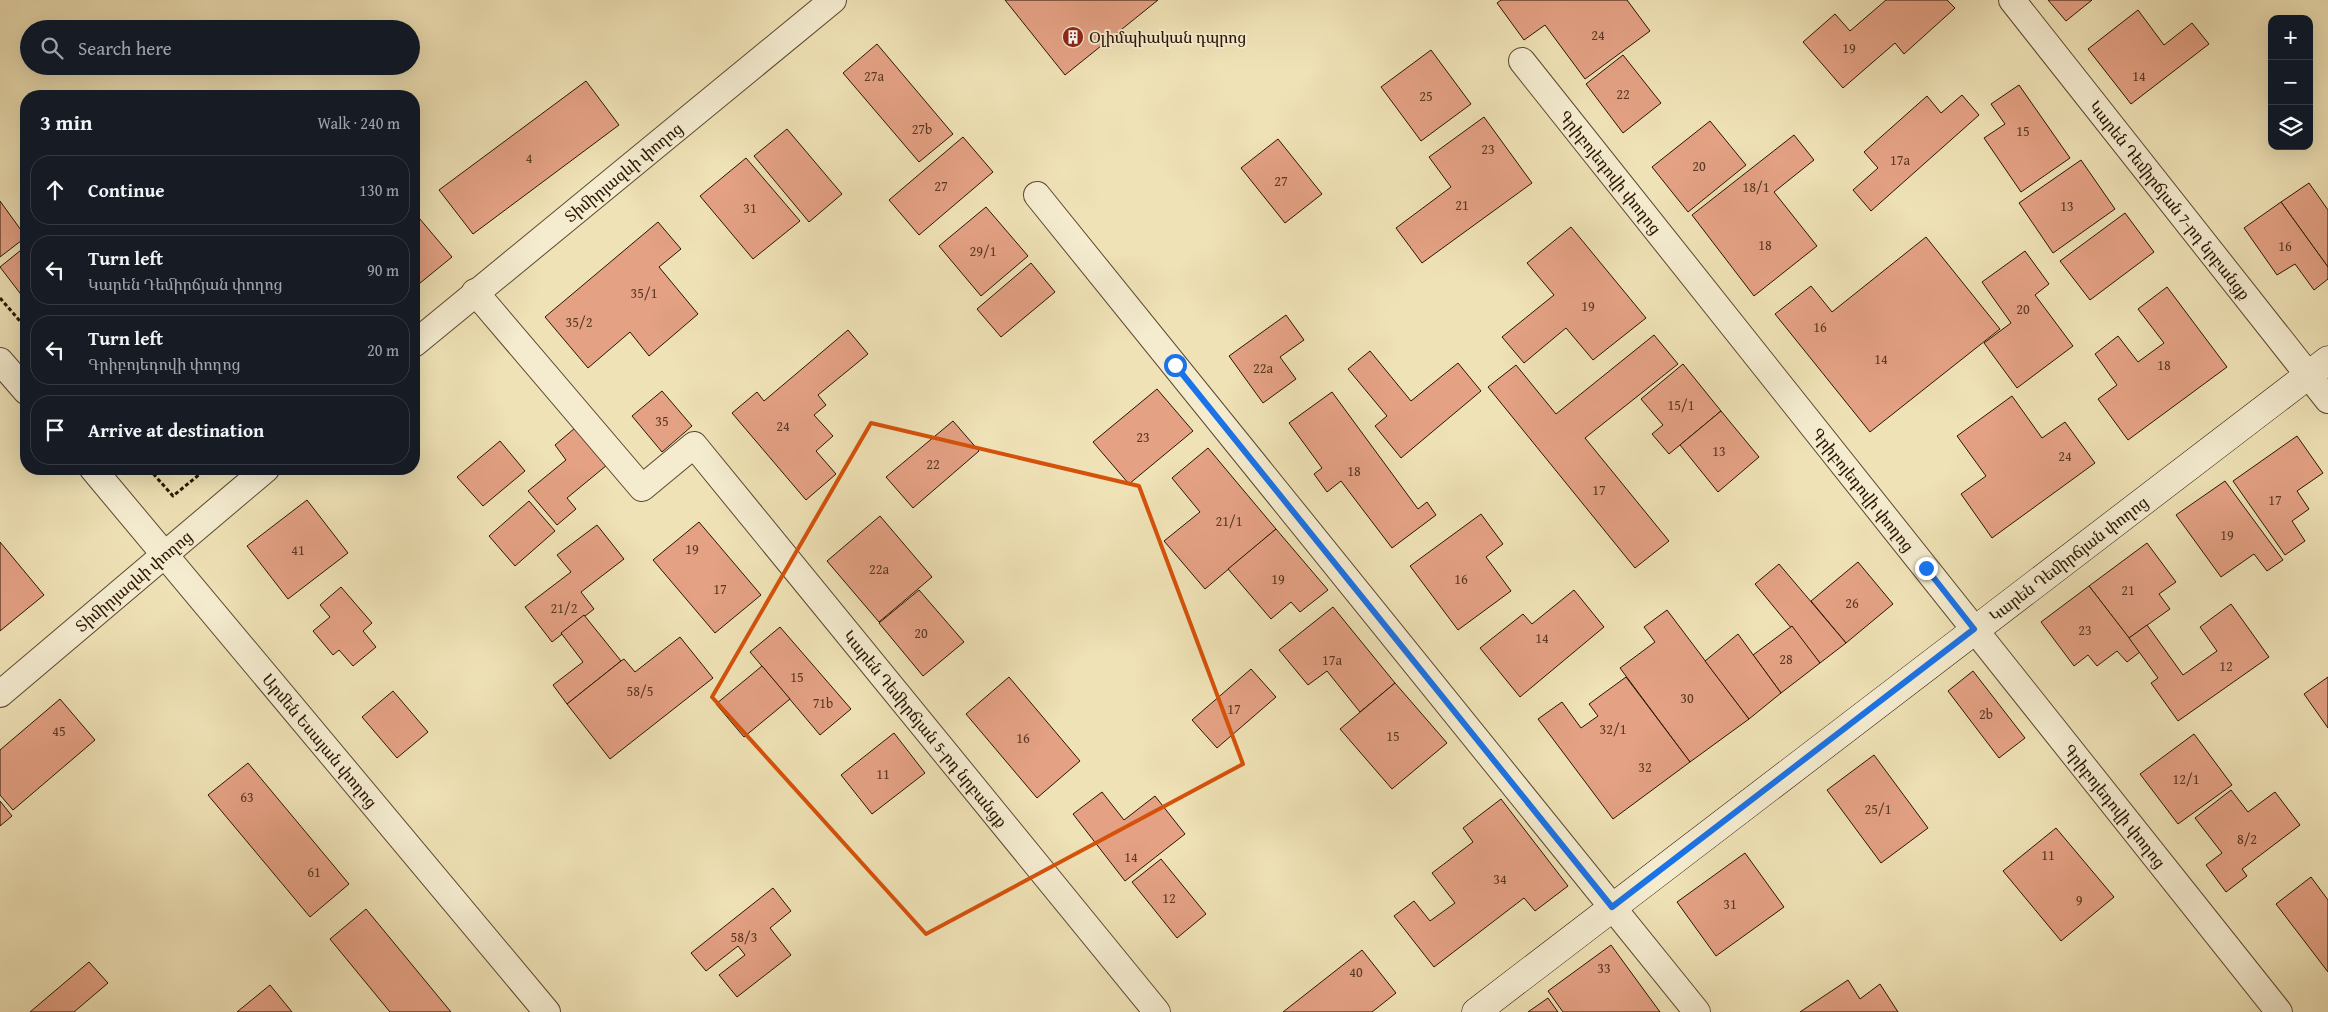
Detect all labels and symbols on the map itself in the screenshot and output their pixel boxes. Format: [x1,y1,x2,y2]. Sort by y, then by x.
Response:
building icon: Օլիմպիական դպրոց [1061,25,1085,49]
place label: Օլիմպիական դպրոց [1089,25,1246,49]
house number: 24 [1591,25,1605,45]
house number: 19 [1842,38,1856,58]
house number: 27a [864,66,884,86]
house number: 14 [2132,66,2146,86]
house number: 22 [1616,84,1630,104]
house number: 25 [1419,86,1433,106]
street label: Կարեն Դեմիրճյան 7-րդ նրբանցք [2084,95,2256,305]
street label: Գրիբոյեդովի փողոց [1554,105,1667,239]
street label: Տիմիրյազևի փողոց [559,116,688,228]
house number: 27b [912,119,932,139]
house number: 15 [2016,121,2030,141]
house number: 23 [1481,139,1495,159]
house number: 4 [526,148,533,168]
house number: 17a [1890,150,1910,170]
house number: 20 [1692,156,1706,176]
house number: 27 [1274,171,1288,191]
house number: 27 [934,176,948,196]
house number: 18/1 [1743,177,1769,197]
house number: 21 [1455,195,1469,215]
house number: 13 [2060,196,2074,216]
house number: 31 [743,198,757,218]
house number: 18 [1758,235,1772,255]
house number: 16 [2278,236,2292,256]
house number: 29/1 [970,241,996,261]
house number: 35/1 [631,283,657,303]
house number: 19 [1581,296,1595,316]
house number: 20 [2016,299,2030,319]
house number: 35/2 [566,312,592,332]
house number: 16 [1813,317,1827,337]
house number: 14 [1874,349,1888,369]
route start [1164,354,1187,377]
house number: 18 [2157,355,2171,375]
house number: 22a [1253,358,1273,378]
house number: 15/1 [1668,395,1694,415]
house number: 35 [655,411,669,431]
house number: 24 [776,416,790,436]
street label: Գրիբոյեդովի փողոց [1806,423,1920,557]
house number: 23 [1136,427,1150,447]
house number: 13 [1712,441,1726,461]
house number: 24 [2058,446,2072,466]
house number: 22 [926,454,940,474]
house number: 18 [1347,461,1361,481]
house number: 17 [1592,480,1606,500]
street label: Կարեն Դեմիրճյան փողոց [1984,490,2153,627]
house number: 17 [2268,490,2282,510]
house number: 21/1 [1216,511,1242,531]
street label: Տիմիրյազևի փողոց [70,524,197,637]
house number: 19 [2220,525,2234,545]
house number: 19 [685,539,699,559]
house number: 41 [291,540,305,560]
route end [1915,557,1938,580]
house number: 22a [869,559,889,579]
house number: 19 [1271,569,1285,589]
house number: 16 [1454,569,1468,589]
house number: 17 [713,579,727,599]
house number: 21 [2121,580,2135,600]
house number: 26 [1845,593,1859,613]
house number: 21/2 [551,598,577,618]
house number: 23 [2078,620,2092,640]
house number: 20 [914,623,928,643]
street label: Կարեն Դեմիրճյան 5-րդ նրբանցք [838,625,1013,832]
house number: 14 [1535,628,1549,648]
house number: 28 [1779,649,1793,669]
house number: 17a [1322,650,1342,670]
house number: 12 [2219,656,2233,676]
house number: 15 [790,667,804,687]
street label: Արմեն Եսայան փողոց [257,668,383,813]
house number: 58/5 [627,681,653,701]
house number: 30 [1680,688,1694,708]
house number: 71b [813,693,833,713]
house number: 17 [1227,699,1241,719]
house number: 2b [1979,704,1993,724]
house number: 32/1 [1600,719,1626,739]
house number: 45 [52,721,66,741]
house number: 15 [1386,726,1400,746]
house number: 16 [1016,728,1030,748]
street label: Գրիբոյեդովի փողոց [2058,739,2172,873]
house number: 32 [1638,757,1652,777]
house number: 11 [876,764,890,784]
house number: 12/1 [2173,769,2199,789]
house number: 63 [240,787,254,807]
house number: 25/1 [1865,799,1891,819]
house number: 8/2 [2237,829,2257,849]
house number: 11 [2041,845,2055,865]
house number: 14 [1124,847,1138,867]
house number: 61 [307,862,321,882]
house number: 34 [1493,869,1507,889]
house number: 12 [1162,888,1176,908]
house number: 9 [2076,890,2083,910]
house number: 31 [1723,894,1737,914]
house number: 58/3 [731,927,757,947]
house number: 33 [1597,958,1611,978]
house number: 40 [1349,962,1363,982]

